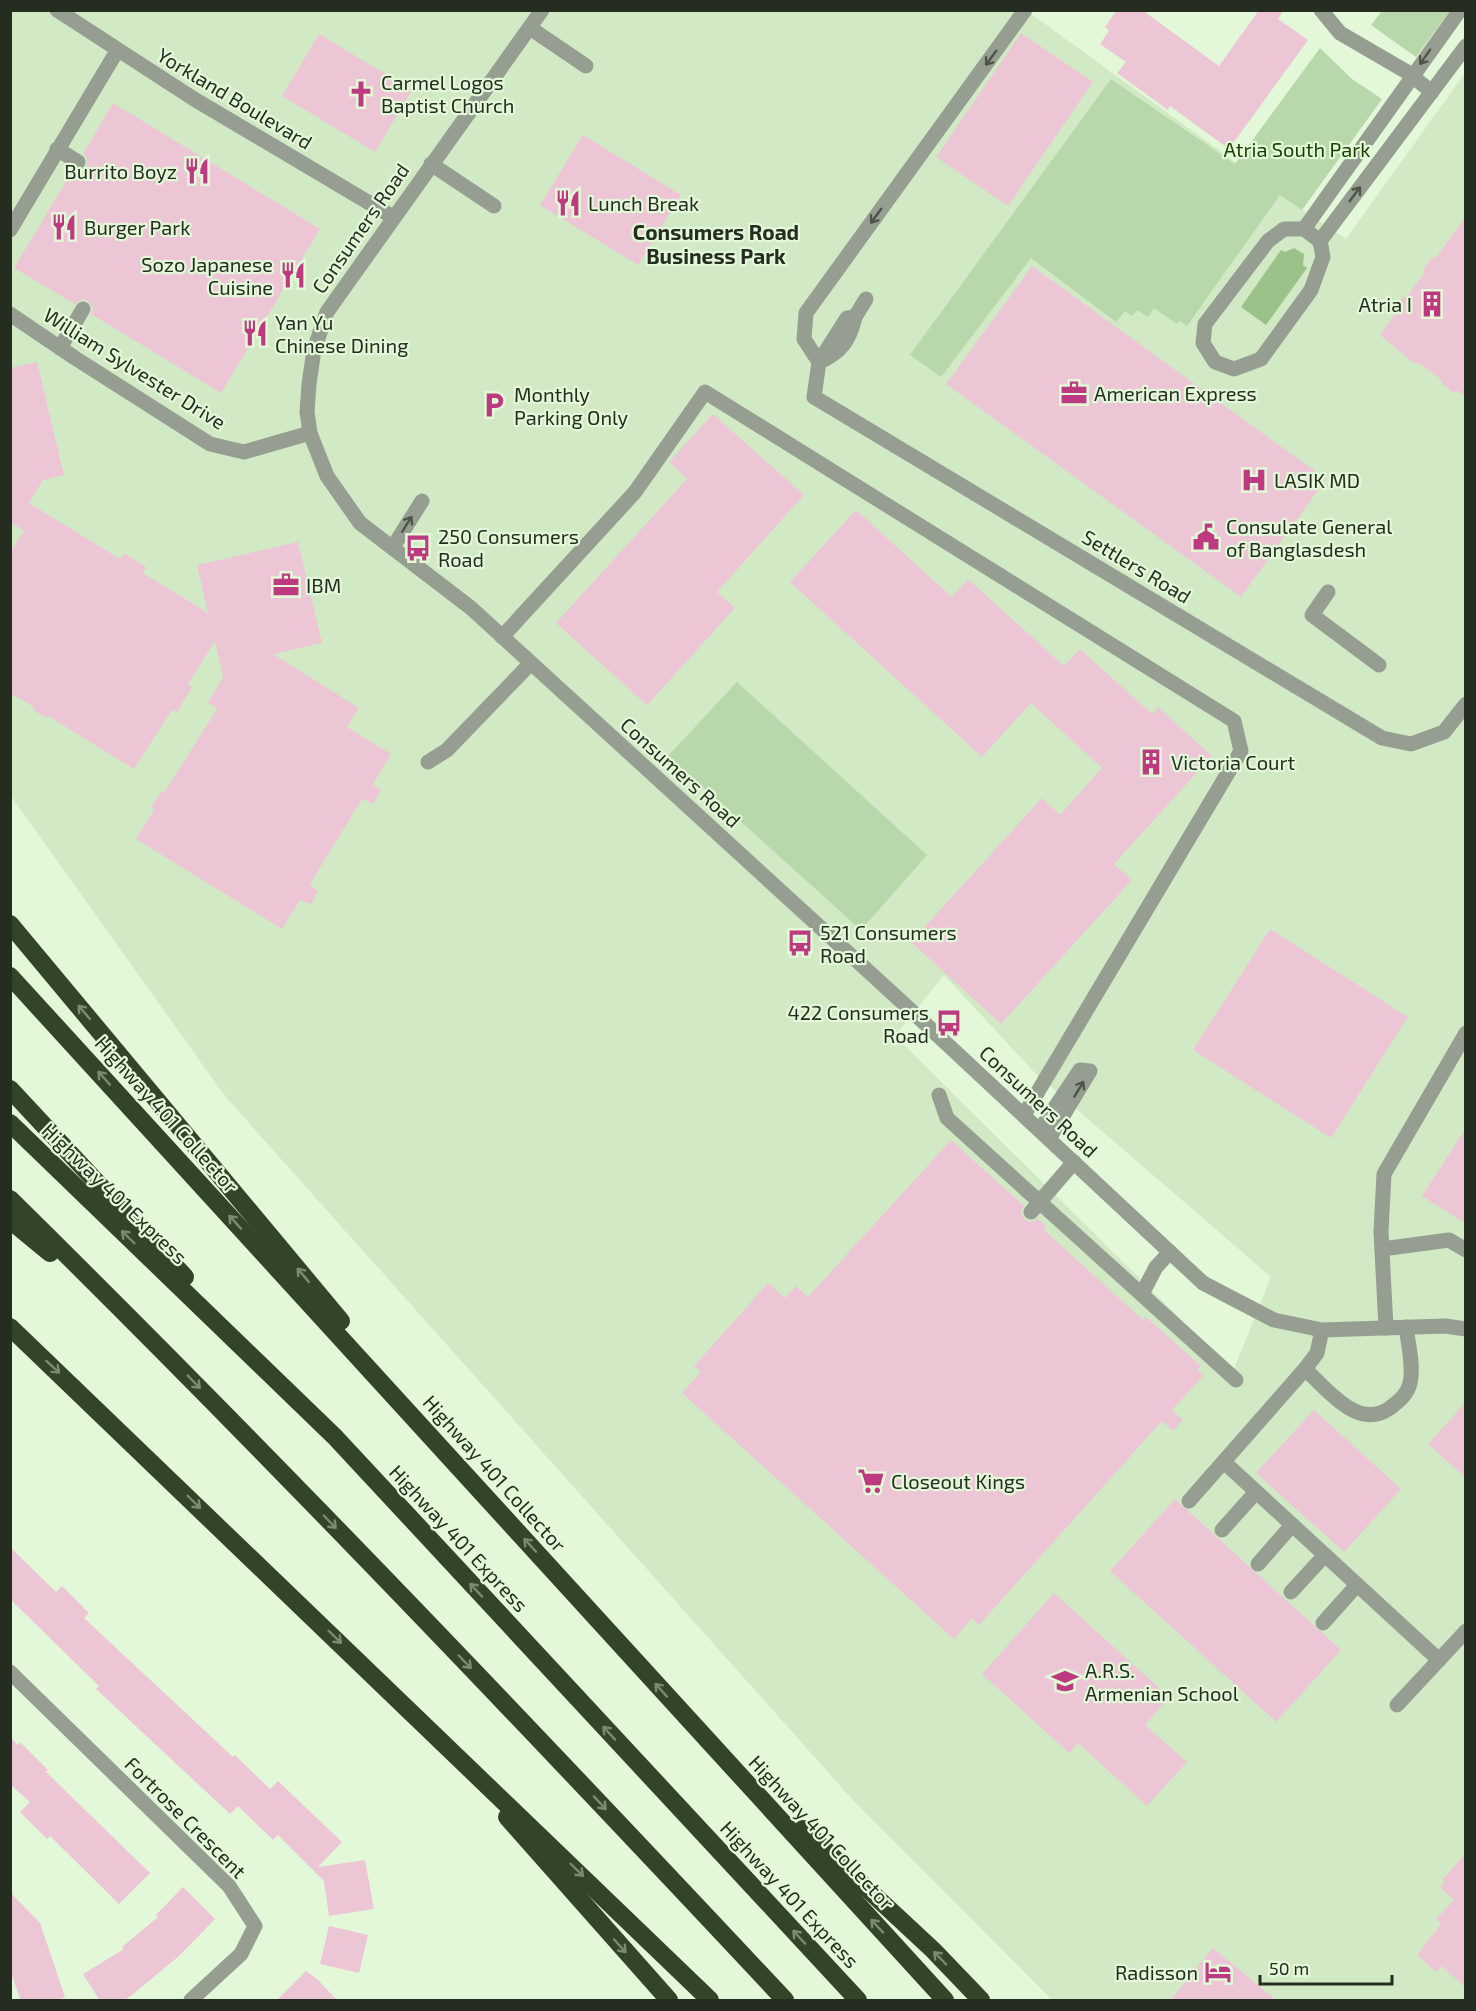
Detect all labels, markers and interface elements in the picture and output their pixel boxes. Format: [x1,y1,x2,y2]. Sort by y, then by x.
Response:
street label: Yorkland Boulevard [153,42,317,154]
one-way arrow [985,49,997,65]
one-way arrow [1419,49,1431,65]
place label: Carmel Logos Baptist Church [381,70,514,117]
church icon: Carmel Logos Baptist Church [346,79,376,109]
park label: Atria South Park [1224,137,1370,161]
restaurant icon: Burrito Boyz [182,156,212,186]
street label: Consumers Road [306,158,414,298]
place label: Burrito Boyz [64,159,177,183]
one-way arrow [1349,186,1362,202]
restaurant icon: Lunch Break [553,188,583,218]
place label: Lunch Break [588,191,699,215]
one-way arrow [870,207,882,223]
restaurant icon: Burger Park [49,212,79,242]
place label: Burger Park [84,215,191,239]
district label: Consumers Road Business Park [633,219,799,268]
place label: Sozo Japanese Cuisine [141,252,273,299]
restaurant icon: Sozo Japanese Cuisine [278,260,308,290]
building icon: Atria I [1417,289,1447,319]
place label: Atria I [1359,292,1412,316]
street label: William Sylvester Drive [40,302,230,434]
place label: Yan Yu Chinese Dining [275,310,408,357]
restaurant icon: Yan Yu Chinese Dining [240,318,270,348]
office icon: American Express [1059,378,1089,408]
place label: American Express [1094,381,1257,405]
place label: Monthly Parking Only [514,382,629,429]
parking icon: Monthly Parking Only [479,390,509,420]
hospital icon: LASIK MD [1239,465,1269,495]
place label: LASIK MD [1274,468,1360,492]
place label: Consulate General of Banglasdesh [1226,514,1392,561]
one-way arrow [402,516,414,533]
public building icon: Consulate General of Banglasdesh [1191,522,1221,552]
place label: 250 Consumers Road [438,524,579,571]
street label: Settlers Road [1078,524,1196,608]
bus stop icon: 250 Consumers Road [403,533,433,563]
office icon: IBM [271,570,301,600]
place label: IBM [306,573,341,597]
street label: Consumers Road [616,712,746,832]
building icon: Victoria Court [1136,747,1166,777]
place label: Victoria Court [1171,750,1295,774]
place label: 521 Consumers Road [820,920,957,967]
bus stop icon: 521 Consumers Road [785,928,815,958]
place label: 422 Consumers Road [787,1000,929,1047]
one-way arrow [77,1005,91,1020]
bus stop icon: 422 Consumers Road [934,1008,964,1038]
street label: Highway 401 Collector [90,1031,244,1197]
street label: Consumers Road [975,1040,1103,1162]
one-way arrow [97,1071,111,1086]
one-way arrow [1073,1081,1085,1098]
street label: Highway 401 Express [38,1118,192,1268]
one-way arrow [229,1215,243,1230]
one-way arrow [120,1230,135,1244]
one-way arrow [296,1268,310,1283]
one-way arrow [45,1360,60,1374]
one-way arrow [187,1374,201,1389]
street label: Highway 401 Collector [418,1390,572,1556]
street label: Highway 401 Express [385,1460,533,1616]
supermarket icon: Closeout Kings [856,1466,886,1496]
place label: Closeout Kings [891,1469,1025,1493]
one-way arrow [187,1494,202,1509]
one-way arrow [322,1514,337,1529]
one-way arrow [523,1538,537,1553]
one-way arrow [469,1582,483,1597]
one-way arrow [327,1629,342,1644]
one-way arrow [458,1654,472,1669]
place label: A.R.S. Armenian School [1085,1658,1239,1705]
school or university icon: A.R.S. Armenian School [1050,1666,1080,1696]
one-way arrow [654,1682,668,1697]
one-way arrow [602,1725,616,1740]
street label: Highway 401 Collector [744,1750,900,1914]
street label: Fortrose Crescent [120,1751,252,1883]
one-way arrow [593,1795,607,1810]
street label: Highway 401 Express [716,1816,864,1972]
one-way arrow [570,1863,585,1878]
one-way arrow [870,1919,884,1934]
one-way arrow [792,1930,806,1945]
one-way arrow [613,1938,627,1953]
scale bar [1260,1948,1392,1986]
one-way arrow [933,1951,948,1966]
hotel icon: Radisson [1203,1957,1233,1987]
text: 50 m [1269,1957,1309,1979]
place label: Radisson [1115,1960,1198,1984]

